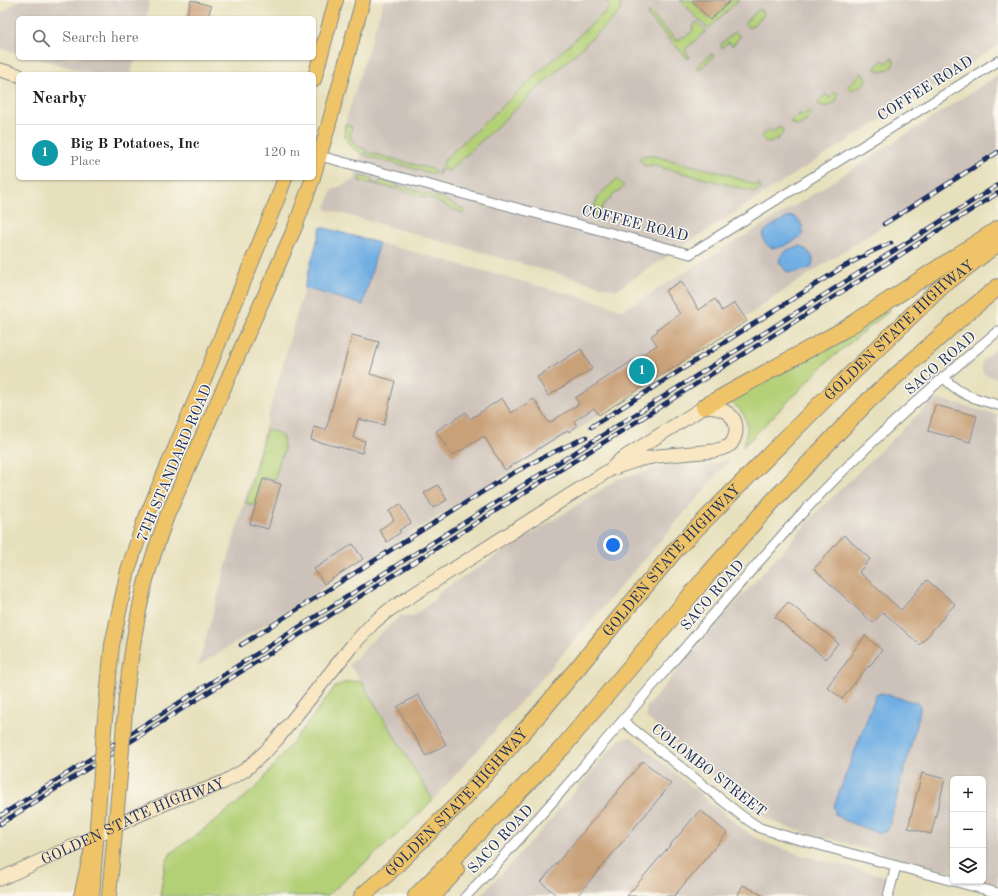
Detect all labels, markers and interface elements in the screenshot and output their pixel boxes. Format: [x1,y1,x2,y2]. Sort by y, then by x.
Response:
search box [16,16,316,60]
icon: search [30,27,52,49]
text: Search here [62,31,139,46]
street label: COFFEE ROAD [876,54,976,125]
text: Nearby [32,90,87,107]
text: Big B Potatoes, Inc [70,137,200,152]
text: 1 [41,146,49,159]
text: 120 m [263,146,300,159]
text: Place [70,155,100,168]
street label: COFFEE ROAD [580,204,689,245]
street label: GOLDEN STATE HIGHWAY [822,258,977,404]
street label: SACO ROAD [903,330,979,399]
pin: 1 [629,356,655,386]
street label: 7TH STANDARD ROAD [135,383,215,545]
street label: GOLDEN STATE HIGHWAY [601,483,744,640]
your location [603,535,623,555]
street label: SACO ROAD [679,558,748,634]
street label: COLOMBO STREET [648,722,768,820]
street label: GOLDEN STATE HIGHWAY [383,726,531,880]
street label: GOLDEN STATE HIGHWAY [39,776,227,868]
map controls [950,776,986,884]
button: + [950,776,986,812]
street label: SACO ROAD [466,803,537,877]
button: − [950,812,986,848]
button: layers [950,848,986,884]

